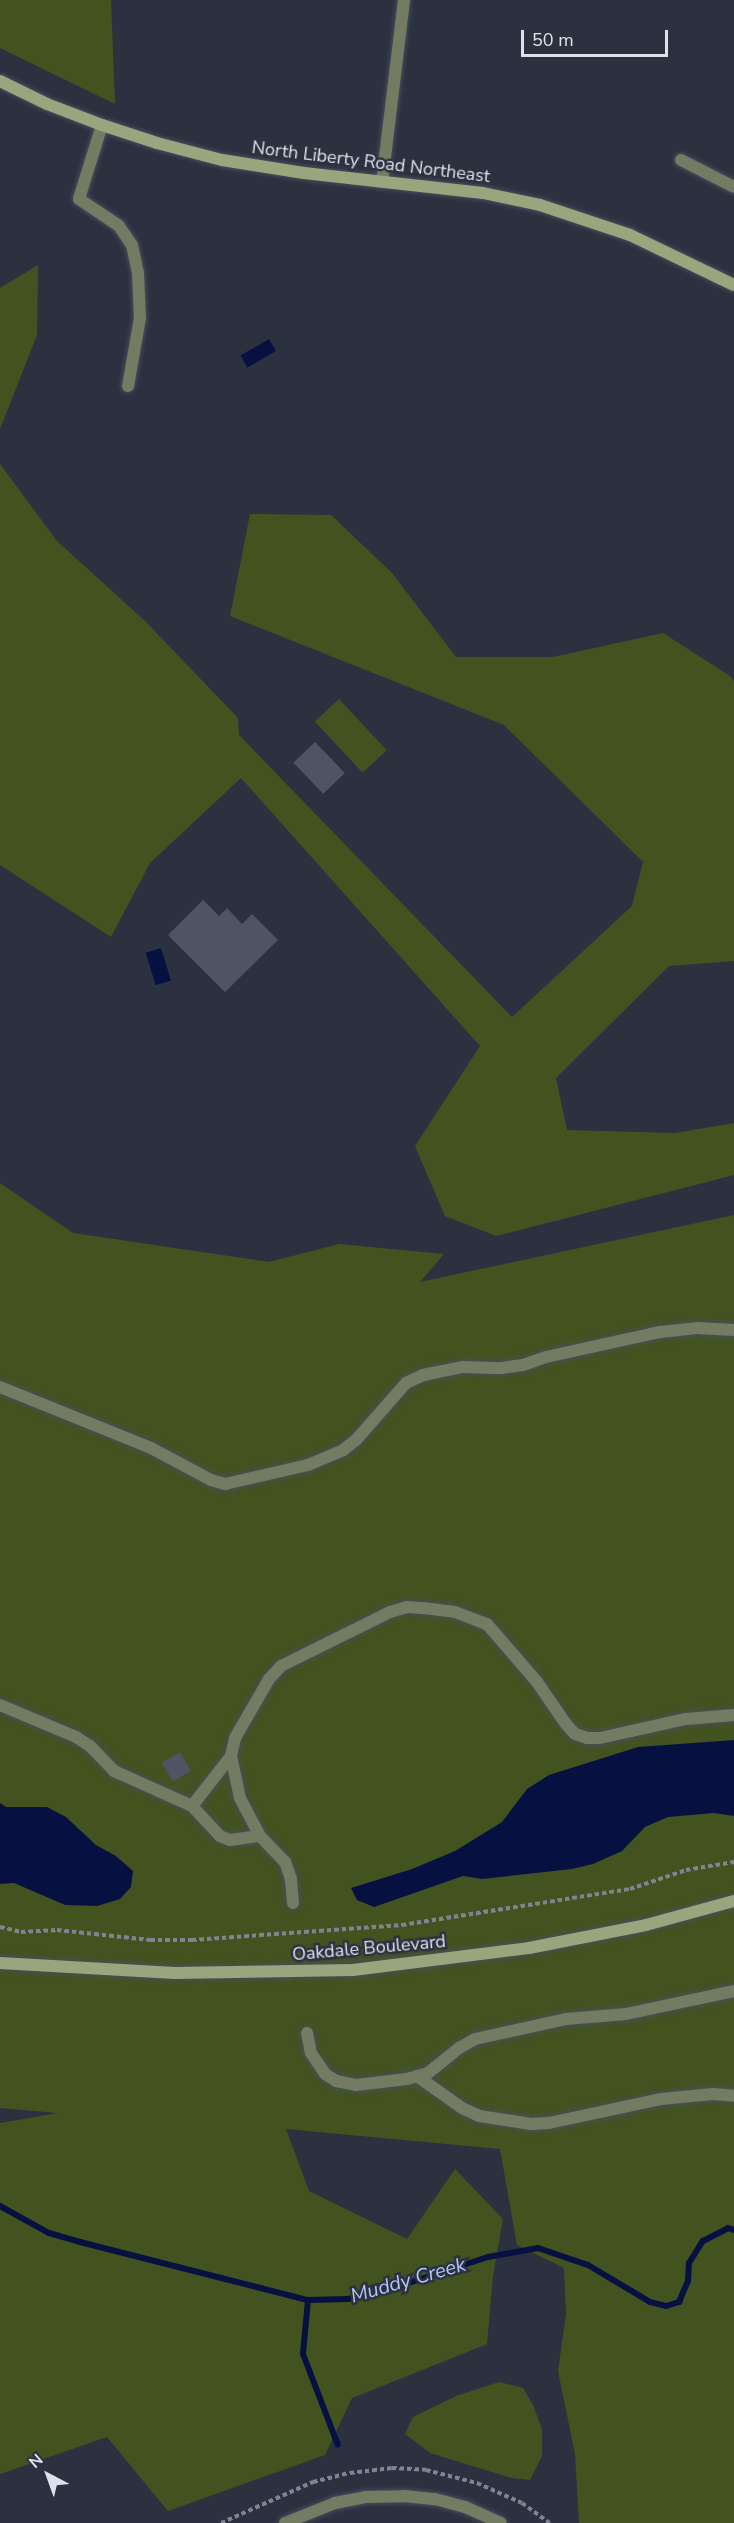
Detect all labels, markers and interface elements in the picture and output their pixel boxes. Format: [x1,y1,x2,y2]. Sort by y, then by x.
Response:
scale bar [524,18,671,56]
text: 50 m [532,28,574,52]
street label: North Liberty Road Northeast [251,137,491,187]
street label: Oakdale Boulevard [291,1931,447,1965]
water label: Muddy Creek [348,2252,468,2308]
north arrow [18,2445,78,2505]
text: N [24,2449,48,2474]

